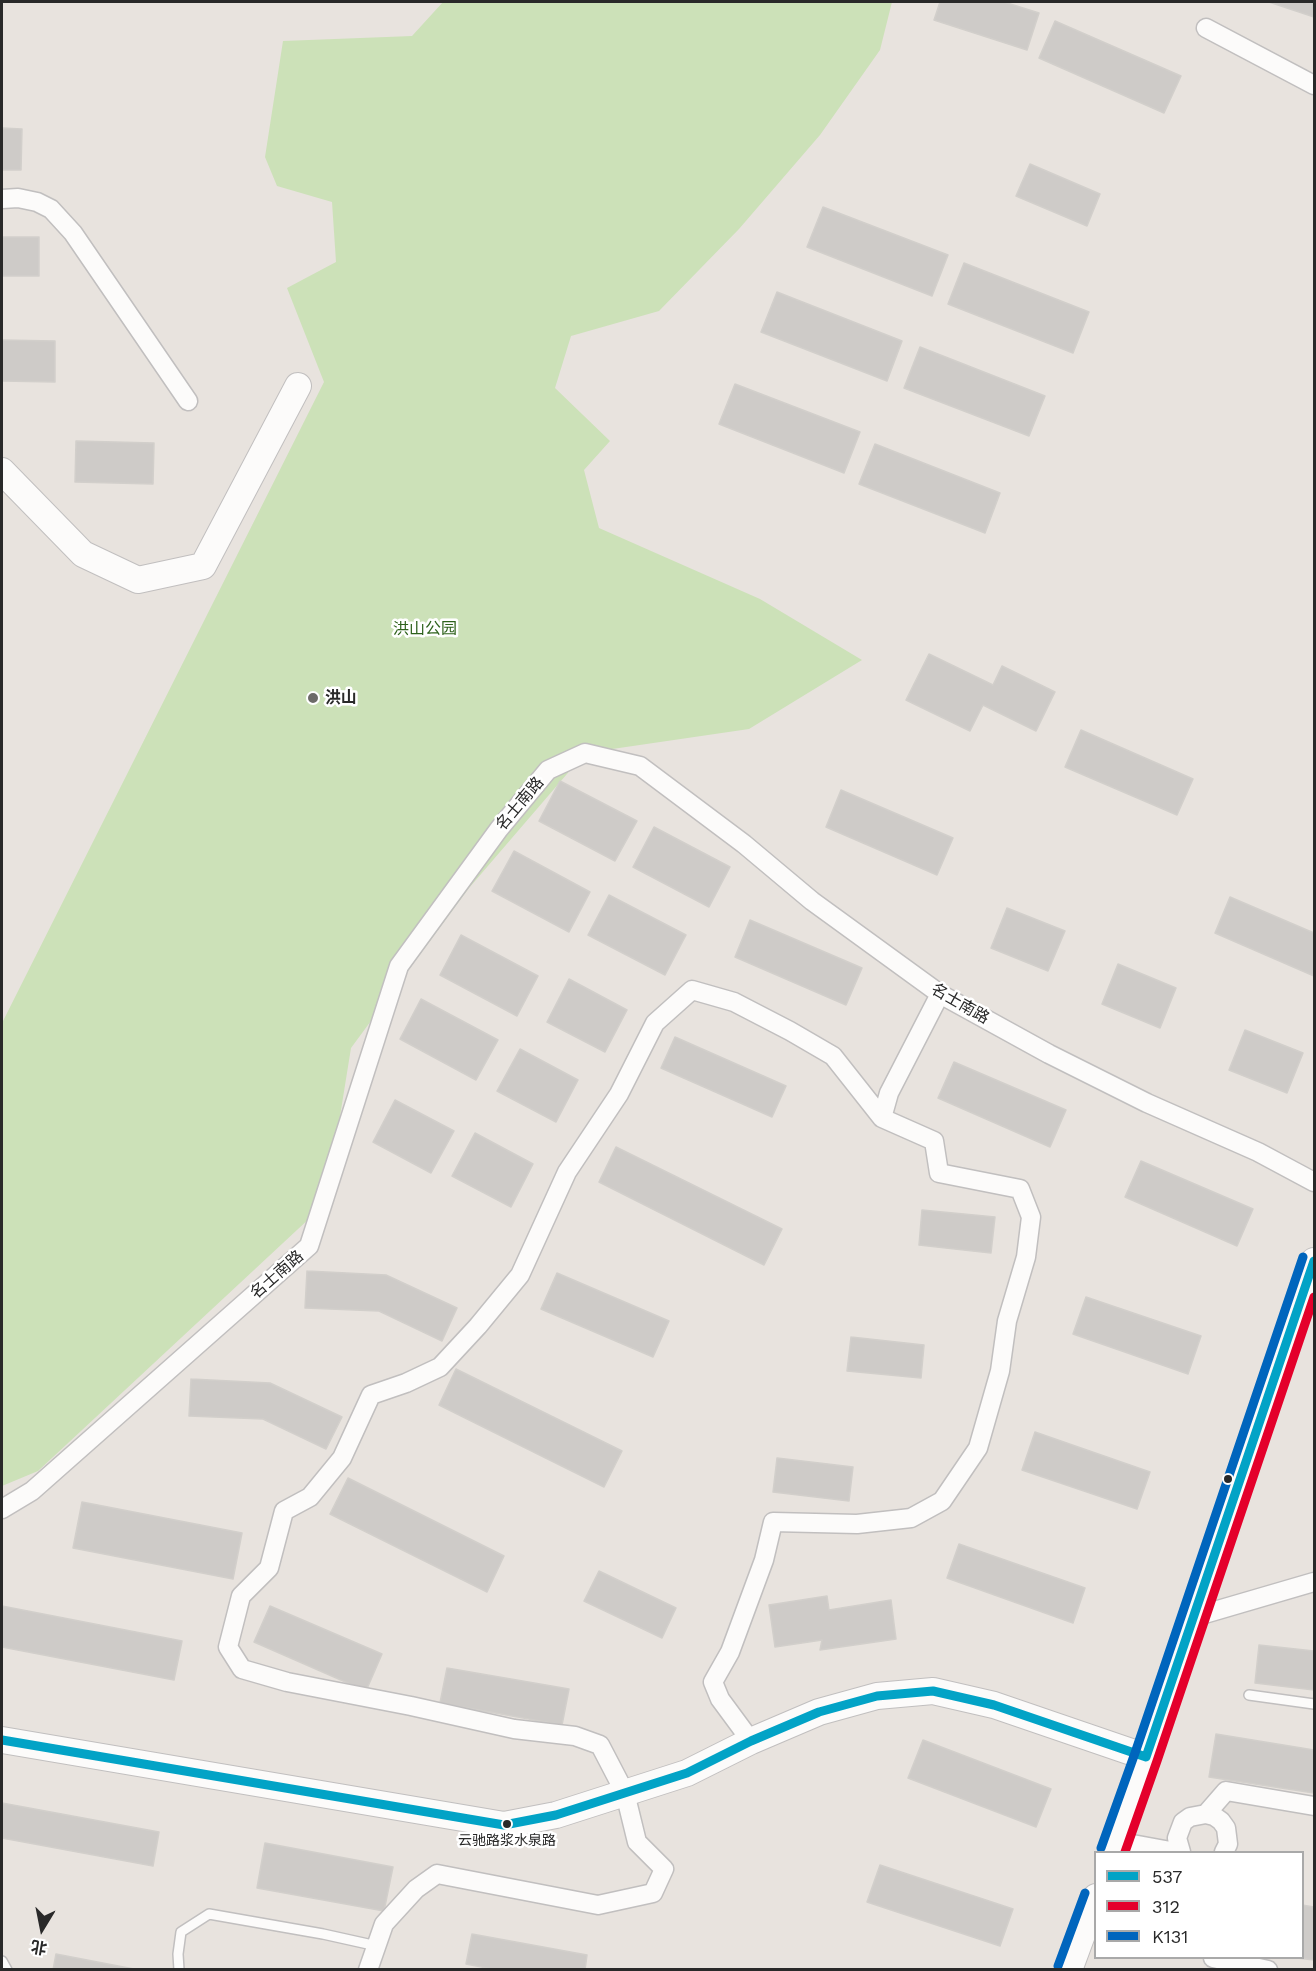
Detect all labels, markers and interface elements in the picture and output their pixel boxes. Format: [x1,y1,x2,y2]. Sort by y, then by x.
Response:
park label: 洪山公园 [393,619,457,639]
place label: 洪山 [325,688,357,708]
marker: 洪山 [306,691,320,705]
street label: 名士南路 [492,773,548,835]
street label: 名士南路 [927,980,993,1028]
street label: 名士南路 [247,1247,307,1303]
unlabelled marker [1222,1473,1234,1485]
marker: 云驰路浆水泉路 [501,1818,513,1830]
place label: 云驰路浆水泉路 [458,1833,556,1849]
legend [1094,1851,1304,1959]
text: 537 [1152,1866,1182,1887]
text: 312 [1152,1896,1180,1917]
north arrow [12,1899,72,1959]
text: K131 [1152,1926,1188,1947]
text: 北 [29,1936,48,1958]

